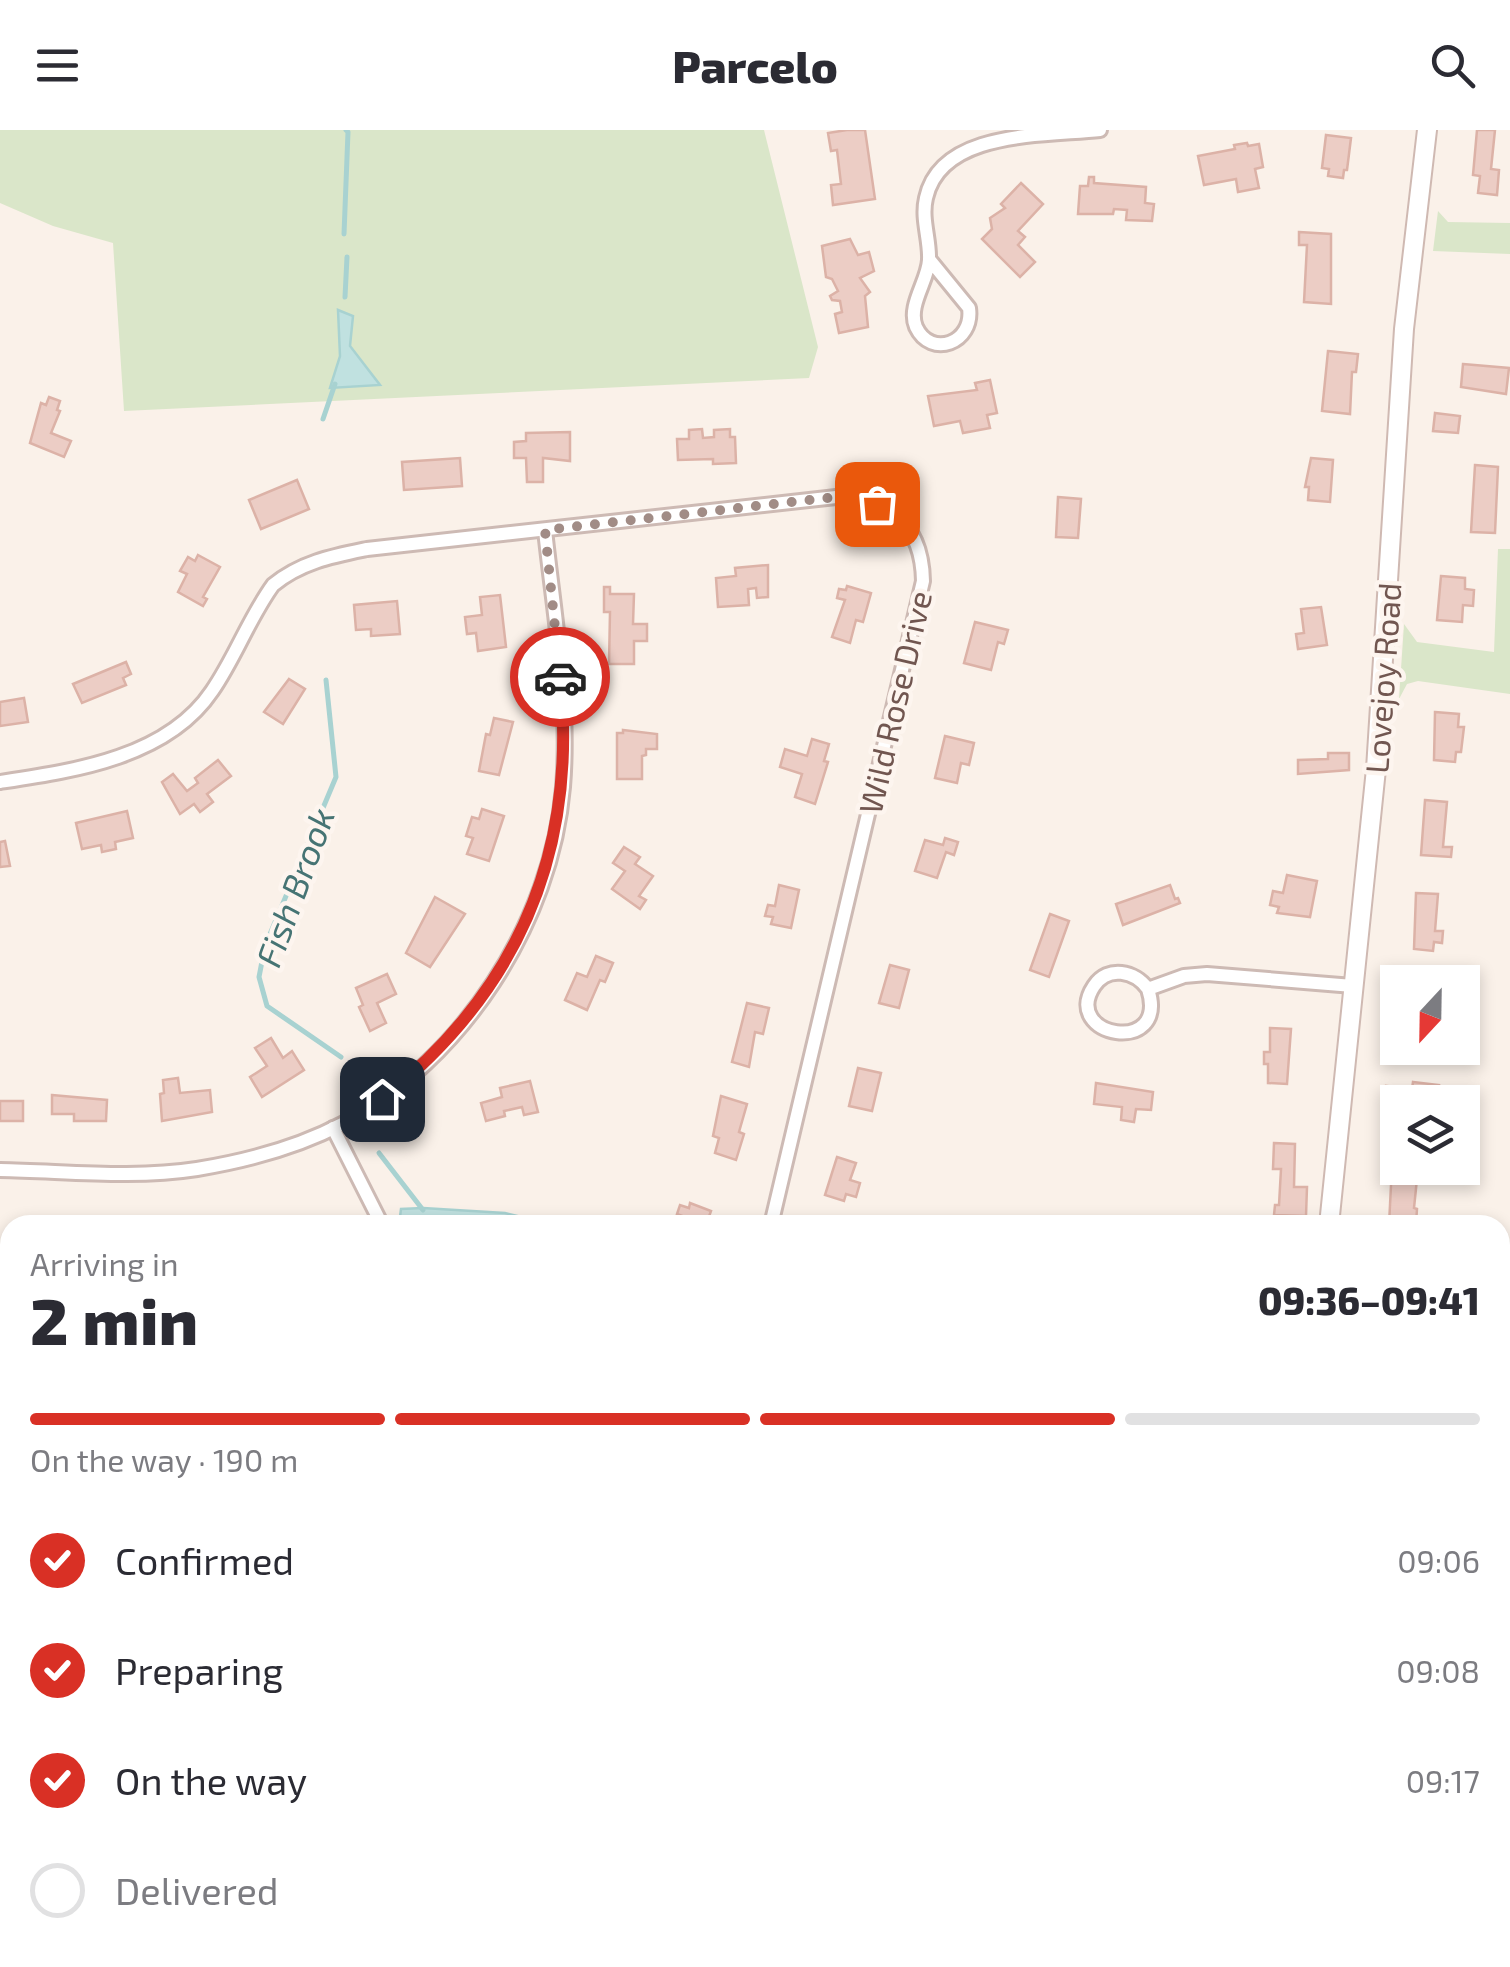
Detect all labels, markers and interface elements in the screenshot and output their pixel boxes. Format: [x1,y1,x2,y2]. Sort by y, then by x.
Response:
icon: menu [30,38,85,93]
text: Parcelo [672,38,838,92]
icon: search [1425,38,1480,93]
pin [835,462,920,547]
icon: bag [850,477,905,532]
street label: Lovejoy Road [1356,581,1409,775]
street label: Wild Rose Drive [850,587,938,817]
courier [510,627,610,727]
icon: car [533,650,588,705]
water label: Fish Brook [246,802,342,972]
north arrow [1380,965,1480,1065]
map controls [1380,965,1480,1185]
pin [340,1057,425,1142]
icon: home [355,1072,410,1127]
button: layers [1380,1085,1480,1185]
text: Arriving in [30,1244,179,1282]
text: 09:36–09:41 [1258,1277,1480,1323]
text: 2 min [30,1280,198,1358]
text: On the way · 190 m [30,1440,298,1478]
icon: check [30,1533,85,1588]
text: Confirmed [115,1537,294,1583]
text: 09:06 [1397,1541,1480,1579]
icon: check [30,1643,85,1698]
text: Preparing [115,1647,283,1693]
text: 09:08 [1396,1651,1480,1689]
icon: check [30,1753,85,1808]
text: On the way [115,1757,307,1803]
text: 09:17 [1406,1761,1480,1799]
text: Delivered [115,1867,279,1913]

